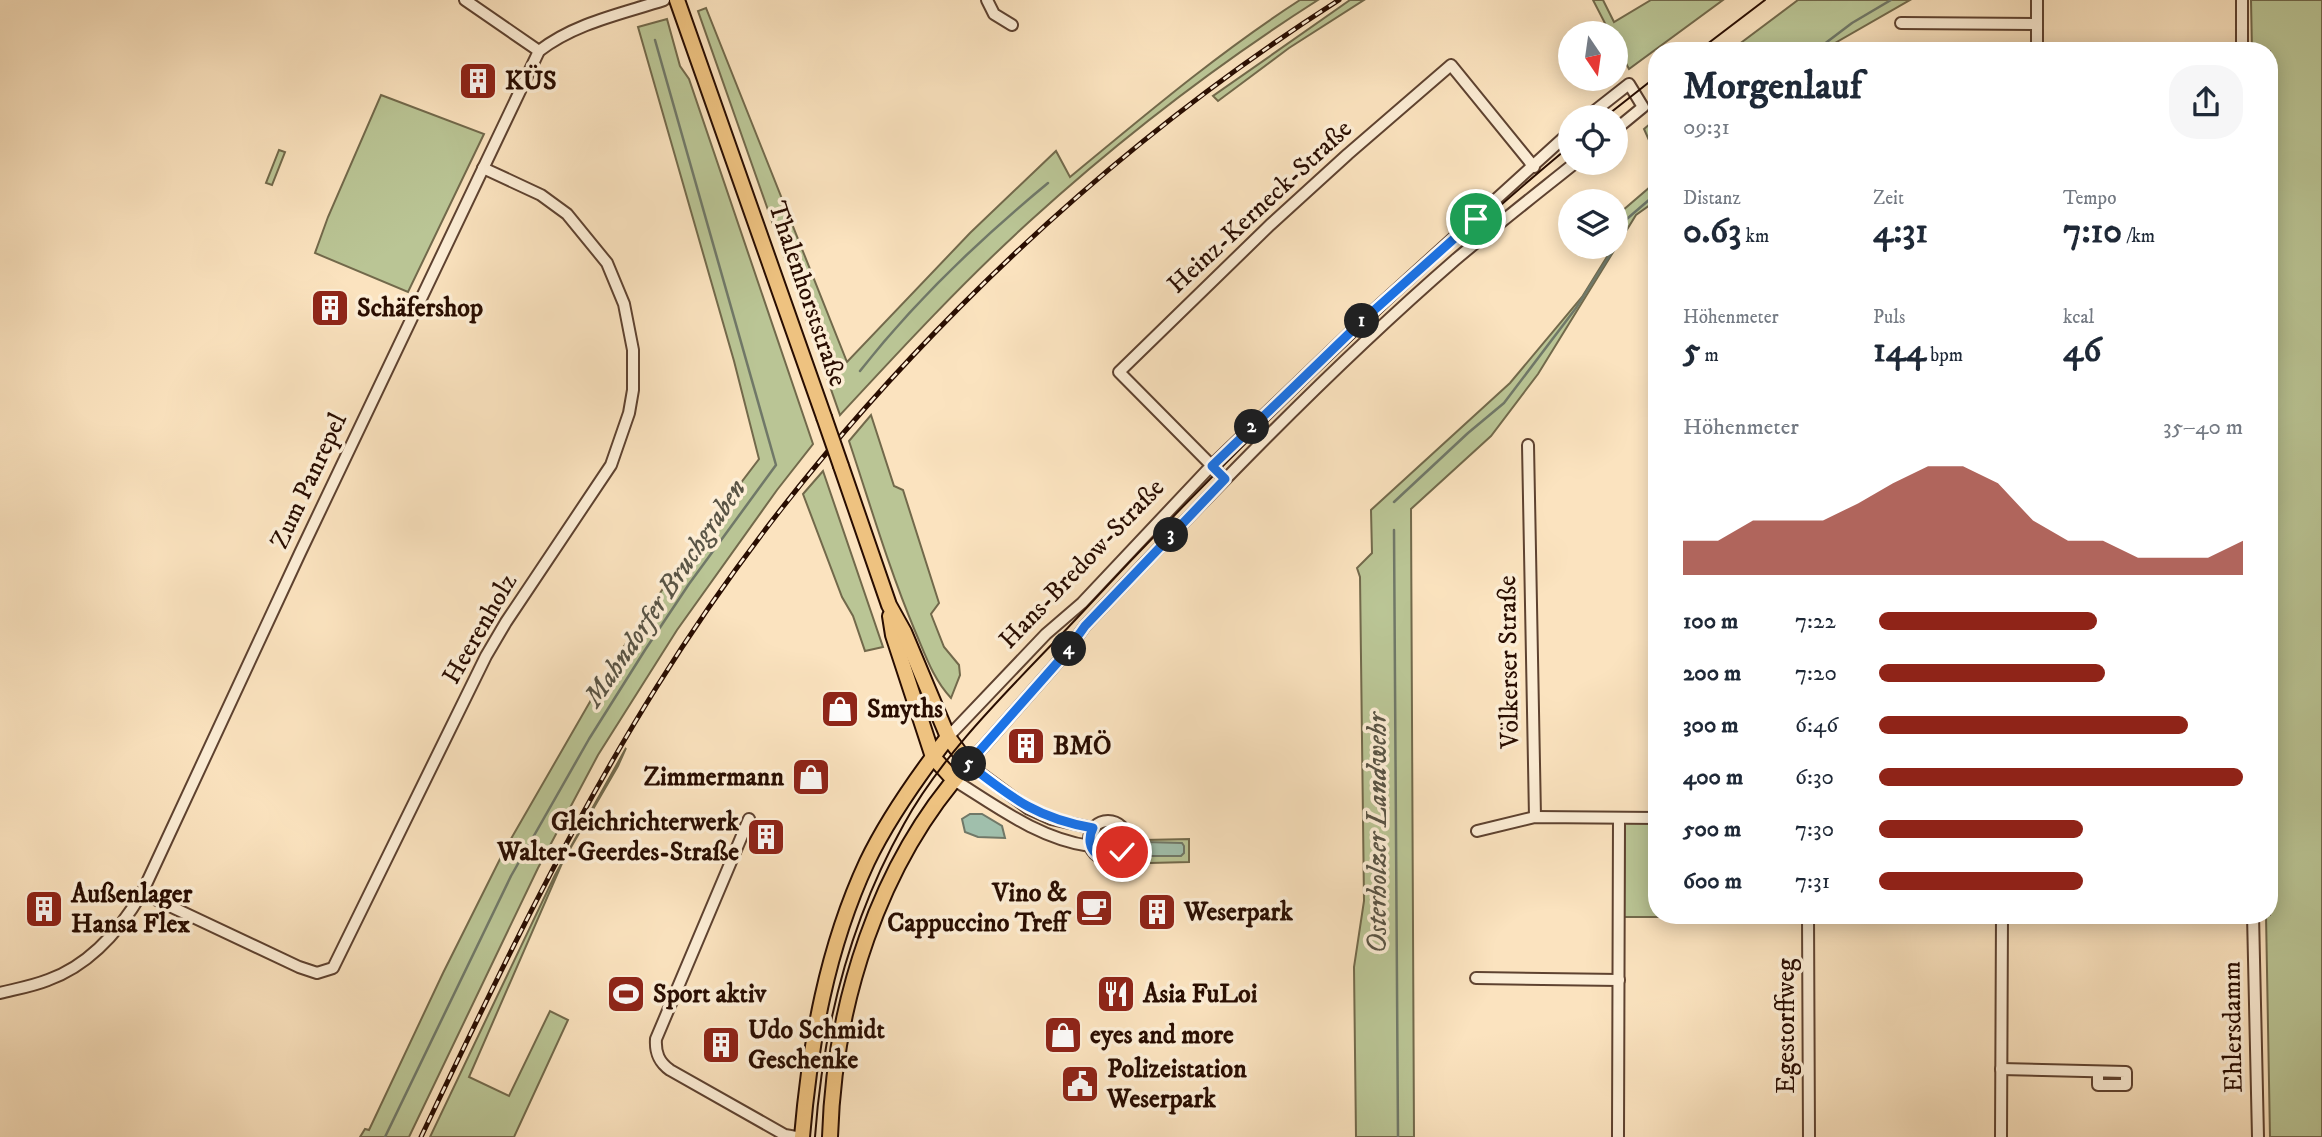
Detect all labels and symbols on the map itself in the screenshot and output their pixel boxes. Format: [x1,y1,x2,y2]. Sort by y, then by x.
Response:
north arrow [1558,21,1628,91]
building icon: KÜS [457,60,499,102]
place label: KÜS [505,64,557,98]
street label: Heinz-Kerneck-Straße [1161,113,1359,301]
pin [1446,189,1506,249]
street label: Thalenhorststraße [760,197,854,391]
building icon: Schäfershop [309,287,351,329]
place label: Schäfershop [357,292,483,325]
pin: 1 [1344,304,1380,338]
street label: Zum Panrepel [263,408,355,554]
pin: 2 [1234,410,1270,444]
street label: Hans-Bredow-Straße [992,472,1172,656]
water label: Mahndorfer Bruchgraben [575,473,754,715]
pin: 3 [1154,518,1188,552]
street label: Heerenholz [435,568,525,690]
street label: Völkerser Straße [1491,575,1527,750]
pin: 4 [1052,632,1086,666]
shop icon: Smyths [819,688,861,730]
place label: Smyths [867,693,943,726]
water label: Osterholzer Landwehr [1360,711,1395,953]
building icon: BMÖ [1005,725,1047,767]
place label: BMÖ [1053,729,1111,763]
pin: 5 [951,746,986,782]
shop icon: Zimmermann [790,756,832,798]
place label: Zimmermann [643,761,784,794]
place label: Gleichrichterwerk Walter-Geerdes-Straße [496,806,740,869]
building icon: Gleichrichterwerk Walter-Geerdes-Straße [745,816,787,858]
pin [1092,822,1152,882]
place label: Vino & Cappuccino Treff [887,877,1072,940]
place label: Außenlager Hansa Flex [70,878,192,941]
cafe icon: Vino & Cappuccino Treff [1073,887,1115,929]
building icon: Außenlager Hansa Flex [23,888,65,930]
building icon: Weserpark [1136,891,1178,933]
place label: Weserpark [1183,896,1294,929]
street label: Egestorffweg [1770,958,1803,1094]
street label: Ehlersdamm [2215,961,2251,1093]
sports icon: Sport aktiv [605,973,647,1015]
restaurant icon: Asia FuLoi [1095,973,1137,1015]
place label: Sport aktiv [653,978,767,1011]
place label: Asia FuLoi [1142,978,1258,1011]
place label: Udo Schmidt Geschenke [748,1014,885,1077]
shop icon: eyes and more [1042,1014,1084,1056]
place label: eyes and more [1090,1019,1234,1052]
building icon: Udo Schmidt Geschenke [700,1024,742,1066]
place label: Polizeistation Weserpark [1106,1053,1247,1116]
public building icon: Polizeistation Weserpark [1059,1063,1101,1105]

